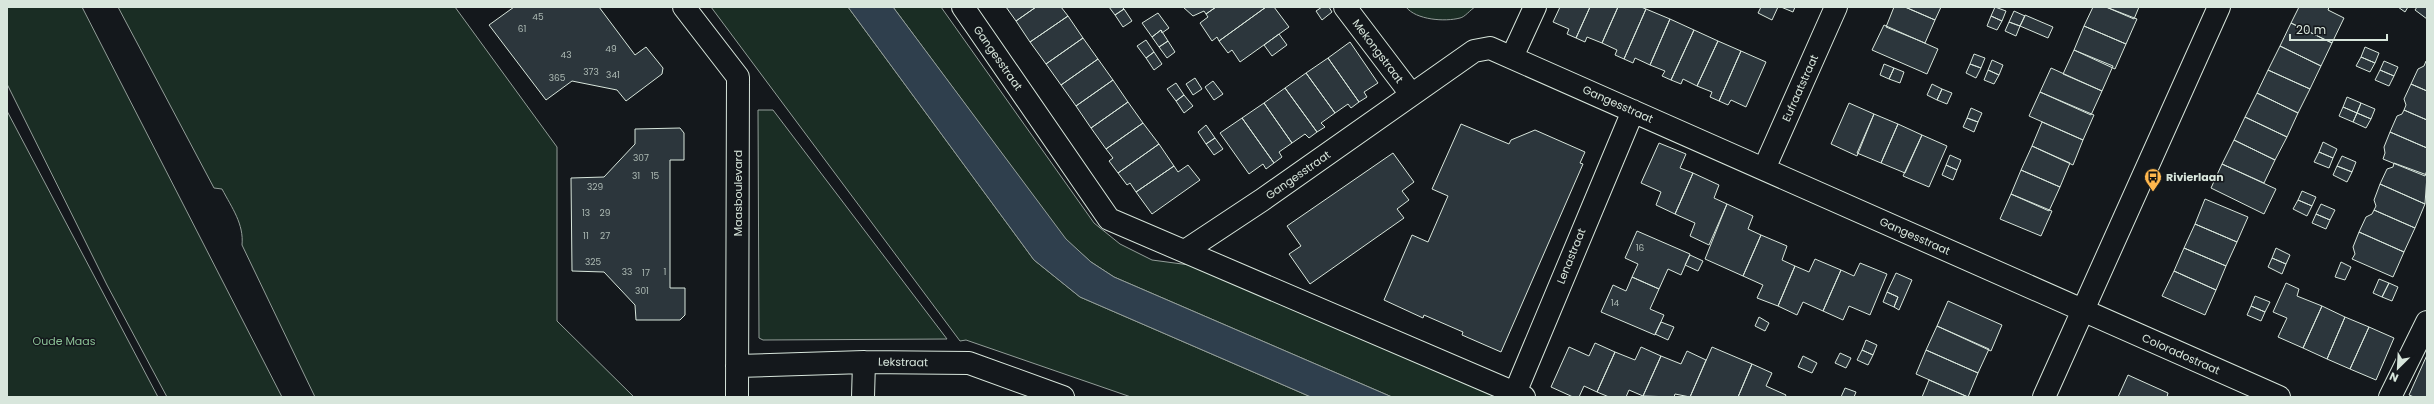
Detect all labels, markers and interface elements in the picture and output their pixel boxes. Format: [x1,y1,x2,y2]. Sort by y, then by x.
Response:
house number: 45 [532,11,544,23]
street label: Mekongstraat [1349,16,1407,86]
scale bar [2290,16,2387,42]
text: 20 m [2296,21,2326,38]
street label: Gangesstraat [970,22,1026,94]
house number: 61 [518,23,526,35]
house number: 49 [605,43,617,55]
house number: 43 [561,49,571,61]
street label: Eufraatstraat [1778,52,1822,124]
house number: 373 [583,66,599,78]
house number: 341 [606,69,620,81]
house number: 365 [549,72,566,84]
street label: Gangesstraat [1580,81,1656,127]
street label: Gangesstraat [1262,147,1334,203]
street label: Maasboulevard [730,150,746,236]
house number: 307 [633,152,649,164]
bus stop icon: Rivierlaan [2143,167,2163,192]
place label: Rivierlaan [2166,169,2224,185]
house number: 31 [632,170,640,182]
house number: 15 [651,170,660,182]
house number: 329 [587,181,603,193]
house number: 13 [582,207,590,219]
house number: 29 [600,207,611,219]
street label: Gangesstraat [1877,213,1953,259]
street label: Lenastraat [1553,226,1589,286]
house number: 11 [583,230,589,242]
house number: 27 [600,230,610,242]
house number: 16 [1636,242,1645,254]
house number: 325 [585,256,601,268]
house number: 33 [622,266,632,278]
house number: 1 [664,266,667,278]
house number: 17 [642,267,650,279]
house number: 301 [635,285,649,297]
house number: 14 [1611,297,1620,309]
street label: Coloradostraat [2139,330,2223,378]
park label: Oude Maas [33,333,96,349]
north arrow [2378,348,2418,388]
street label: Lekstraat [878,354,928,370]
text: N [2387,368,2401,386]

